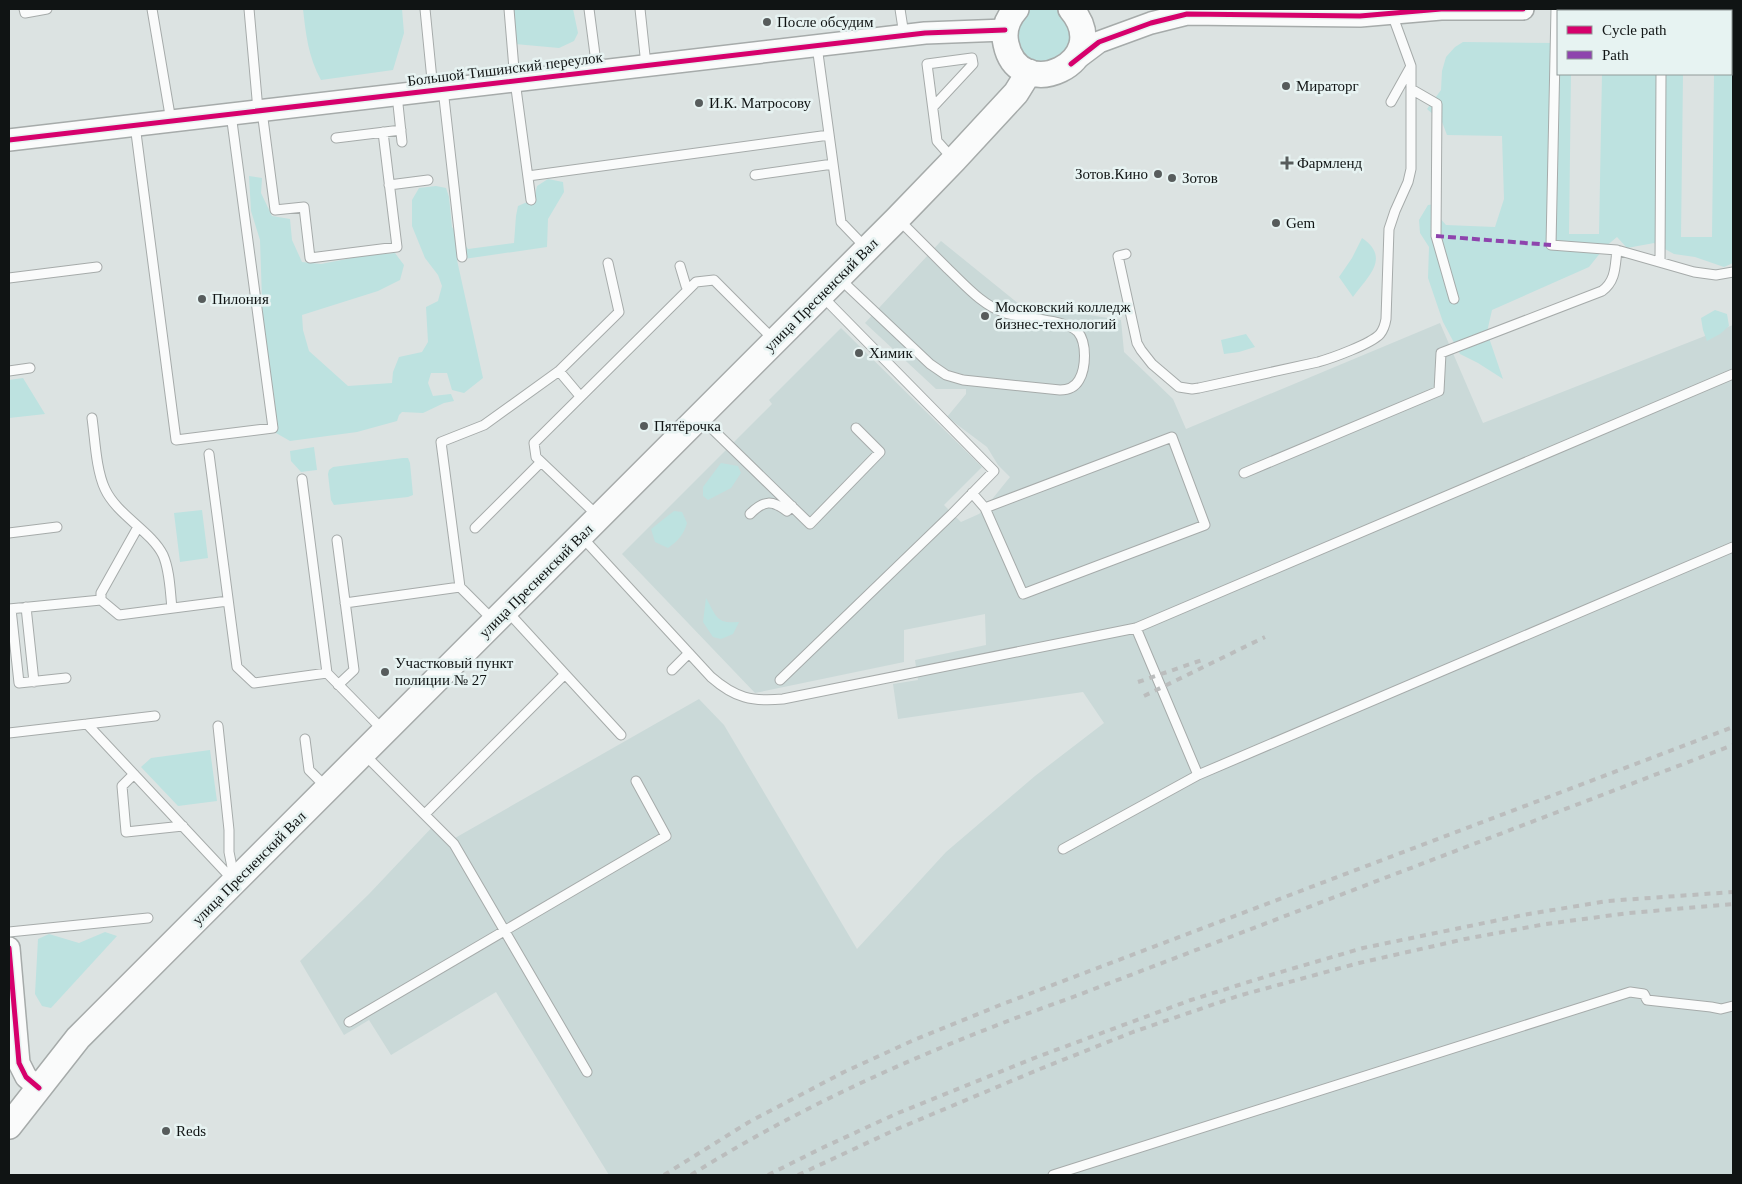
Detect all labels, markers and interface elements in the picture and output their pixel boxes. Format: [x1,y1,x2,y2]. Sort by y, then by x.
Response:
legend [1557,10,1732,75]
place label: После обсудим [777,14,874,30]
marker: После обсудим [761,16,773,28]
text: Cycle path [1602,22,1667,38]
text: Path [1602,47,1629,63]
street label: Большой Тишинский переулок [406,49,604,89]
place label: Мираторг [1296,78,1359,94]
marker: Мираторг [1280,80,1292,92]
place label: И.К. Матросову [709,95,812,111]
marker: И.К. Матросову [693,97,705,109]
place label: Фармленд [1297,155,1362,171]
marker: Фармленд [1281,157,1293,169]
place label: Зотов.Кино [1075,166,1148,182]
marker: Зотов.Кино [1152,168,1164,180]
place label: Зотов [1182,170,1218,186]
marker: Зотов [1166,172,1178,184]
place label: Gem [1286,215,1315,231]
marker: Gem [1270,217,1282,229]
street label: улица Пресненский Вал [761,235,881,355]
place label: Пилония [212,291,269,307]
marker: Пилония [196,293,208,305]
place label: Московский колледж бизнес-технологий [995,299,1131,332]
marker: Московский колледж бизнес-технологий [979,310,991,322]
place label: Химик [869,345,913,361]
marker: Химик [853,347,865,359]
place label: Пятёрочка [654,418,721,434]
marker: Пятёрочка [638,420,650,432]
street label: улица Пресненский Вал [476,521,596,641]
place label: Участковый пункт полиции № 27 [395,655,514,688]
marker: Участковый пункт полиции № 27 [379,666,391,678]
street label: улица Пресненский Вал [189,808,309,928]
place label: Reds [176,1123,206,1139]
marker: Reds [160,1125,172,1137]

